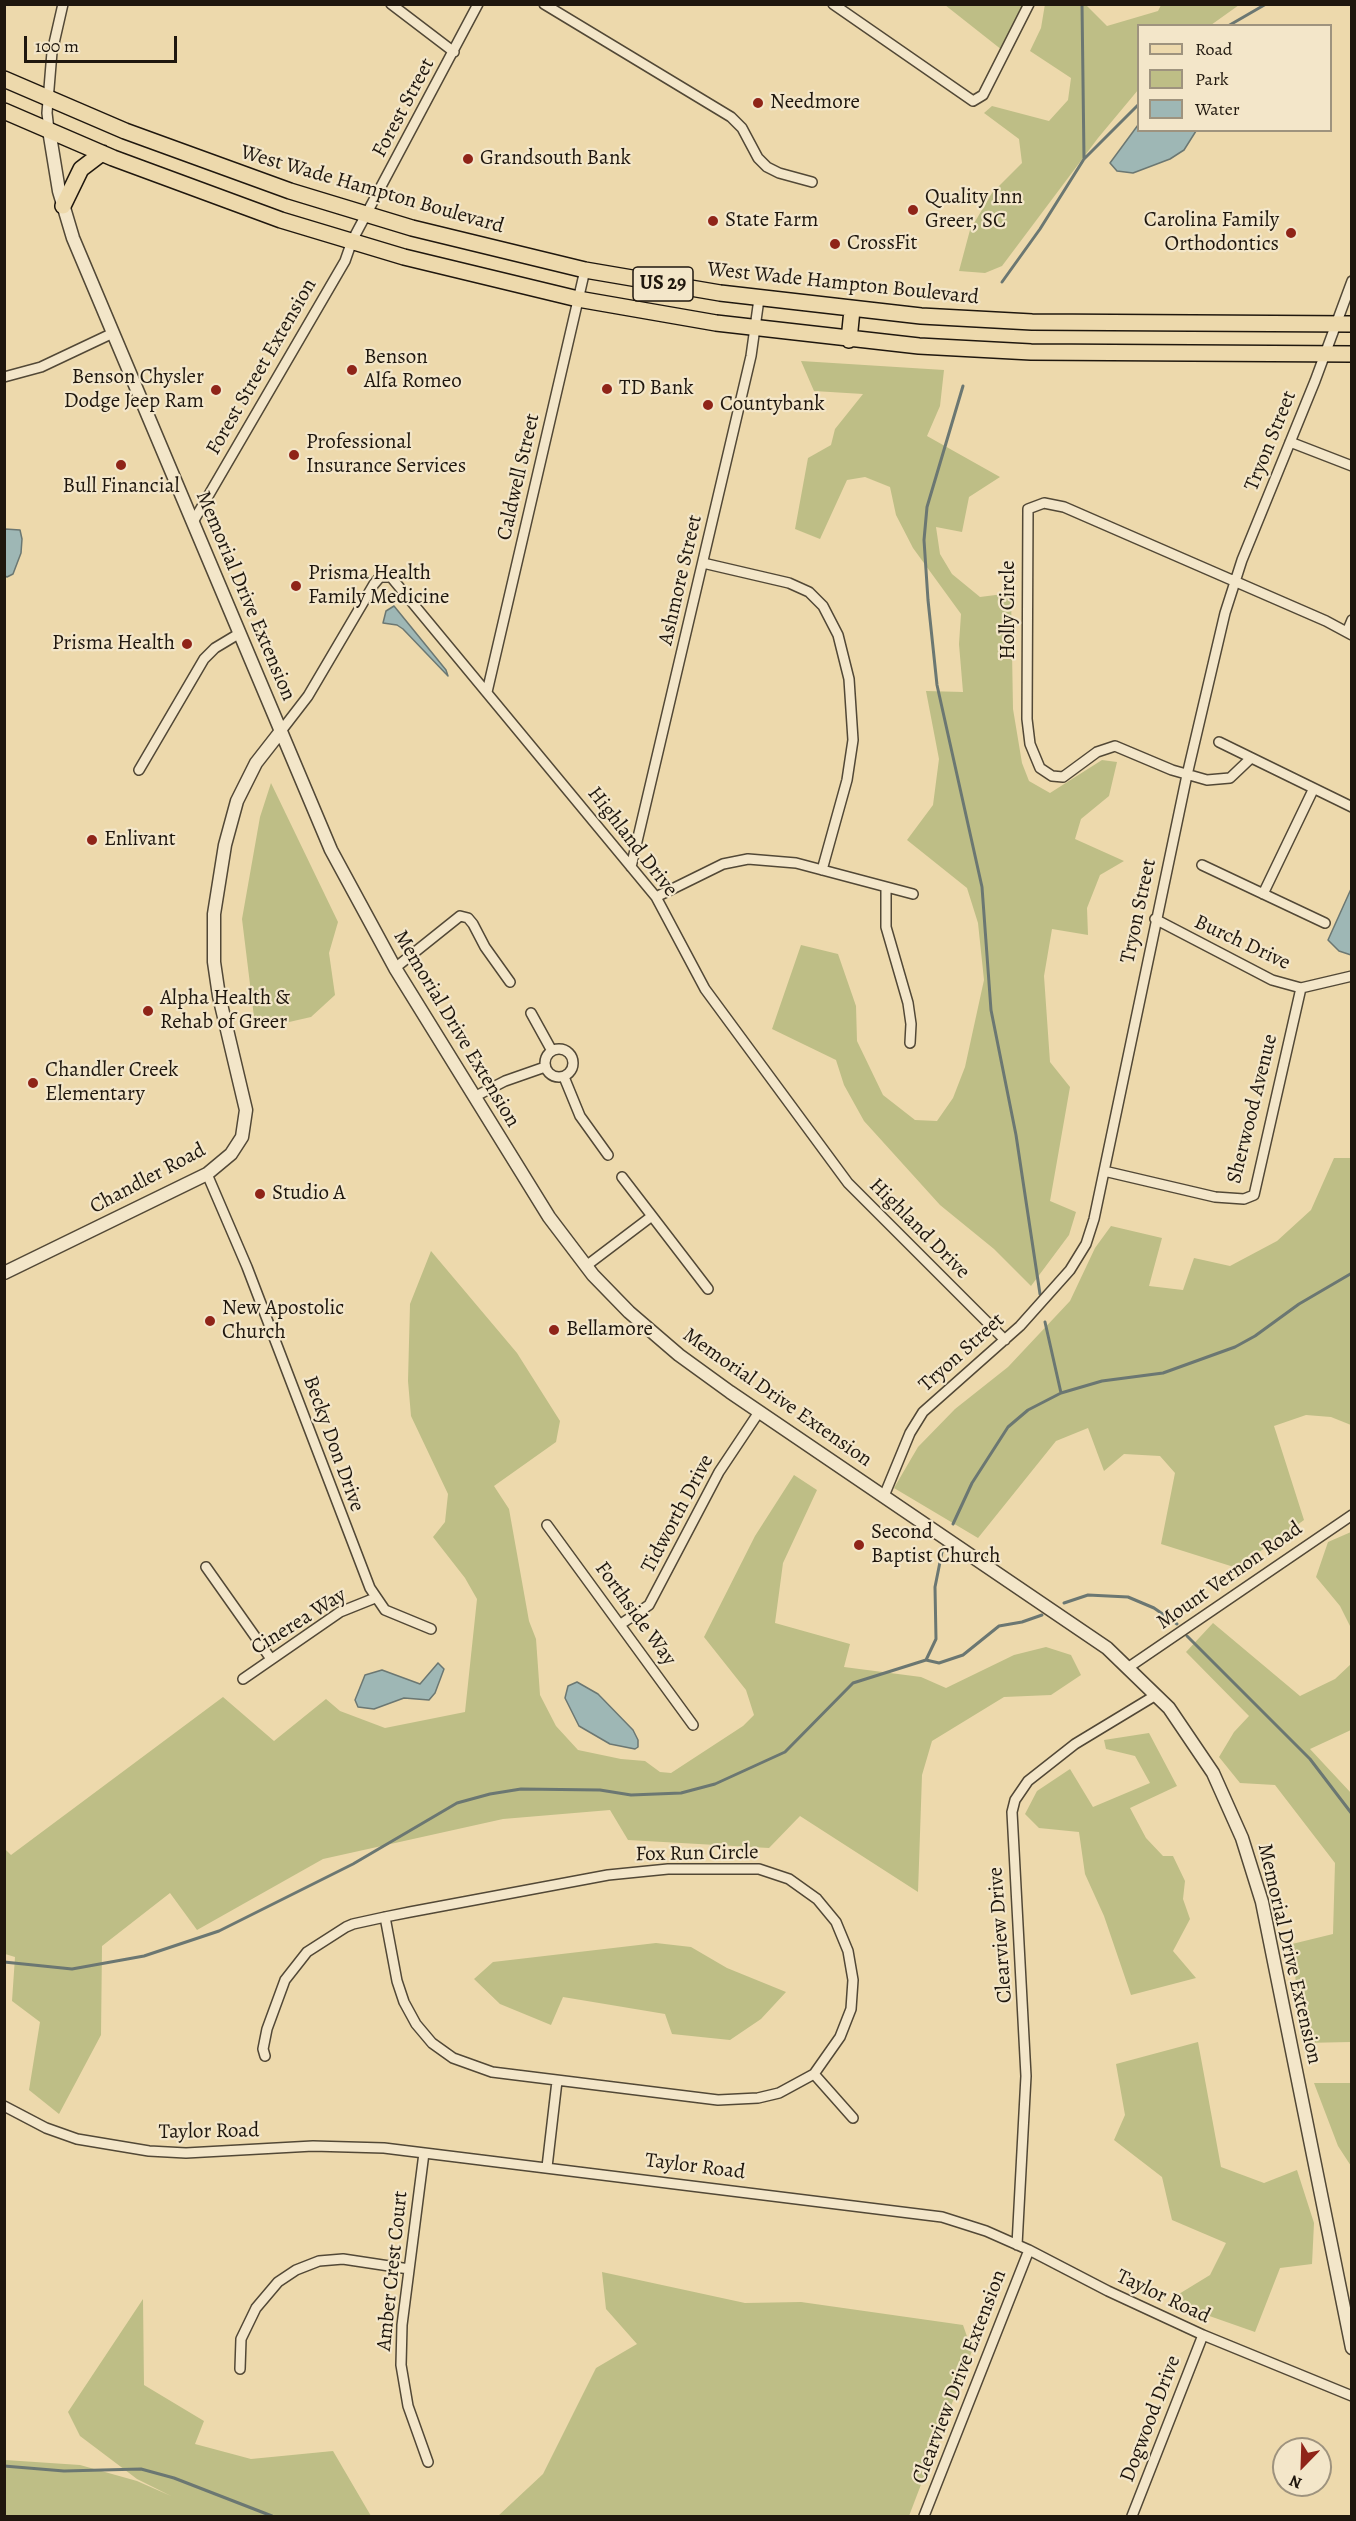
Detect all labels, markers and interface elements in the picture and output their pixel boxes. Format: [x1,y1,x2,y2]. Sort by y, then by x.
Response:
scale bar [27,24,180,62]
legend [1137,24,1332,132]
text: 100 m [35,34,79,58]
text: Road [1195,37,1232,61]
street label: Forest Street [367,54,441,162]
text: Park [1195,67,1229,91]
place label: Needmore [770,90,860,116]
marker: Needmore [751,96,765,110]
text: Water [1195,97,1240,121]
street label: West Wade Hampton Boulevard [237,140,507,240]
place label: Grandsouth Bank [480,146,631,172]
marker: Grandsouth Bank [461,152,475,166]
place label: Quality Inn Greer, SC [925,185,1023,235]
marker: Quality Inn Greer, SC [906,203,920,217]
place label: State Farm [725,208,818,234]
place label: Carolina Family Orthodontics [1144,208,1279,258]
marker: State Farm [706,214,720,228]
marker: Carolina Family Orthodontics [1284,226,1298,240]
place label: CrossFit [847,231,917,257]
marker: CrossFit [828,237,842,251]
street label: West Wade Hampton Boulevard [706,257,980,311]
road number: US 29 [633,267,693,301]
street label: Forest Street Extension [201,274,323,460]
place label: Benson Alfa Romeo [364,345,462,395]
marker: Benson Alfa Romeo [345,363,359,377]
place label: Benson Chysler Dodge Jeep Ram [64,365,204,415]
place label: TD Bank [619,376,694,402]
marker: TD Bank [600,382,614,396]
marker: Benson Chysler Dodge Jeep Ram [209,383,223,397]
street label: Tryon Street [1239,387,1303,495]
place label: Countybank [720,392,825,418]
marker: Countybank [701,398,715,412]
street label: Caldwell Street [492,411,546,543]
place label: Professional Insurance Services [306,430,466,480]
marker: Professional Insurance Services [287,448,301,462]
marker: Bull Financial [114,458,128,472]
place label: Bull Financial [62,474,180,500]
street label: Memorial Drive Extension [189,487,301,705]
street label: Ashmore Street [654,512,708,648]
street label: Holly Circle [996,560,1022,660]
place label: Prisma Health Family Medicine [308,561,449,611]
marker: Prisma Health Family Medicine [289,579,303,593]
place label: Prisma Health [52,631,175,657]
marker: Prisma Health [180,637,194,651]
street label: Highland Drive [581,782,683,902]
place label: Enlivant [104,827,176,853]
marker: Enlivant [85,833,99,847]
street label: Tryon Street [1116,857,1162,965]
street label: Burch Drive [1190,910,1294,976]
street label: Memorial Drive Extension [387,926,525,1132]
place label: Alpha Health & Rehab of Greer [160,986,290,1036]
marker: Alpha Health & Rehab of Greer [141,1004,155,1018]
street label: Sherwood Avenue [1222,1032,1284,1186]
place label: Chandler Creek Elementary [45,1058,178,1108]
marker: Chandler Creek Elementary [26,1076,40,1090]
street label: Chandler Road [86,1138,210,1220]
street label: Highland Drive [863,1173,975,1285]
place label: Studio A [272,1181,345,1207]
marker: Studio A [253,1187,267,1201]
place label: New Apostolic Church [222,1296,344,1346]
street label: Tryon Street [914,1308,1010,1398]
marker: New Apostolic Church [203,1314,217,1328]
place label: Bellamore [566,1317,653,1343]
marker: Bellamore [547,1323,561,1337]
street label: Memorial Drive Extension [677,1323,877,1473]
street label: Becky Don Drive [297,1373,369,1515]
street label: Tidworth Drive [636,1450,720,1578]
street label: Mount Vernon Road [1152,1516,1308,1636]
place label: Second Baptist Church [871,1520,1000,1570]
marker: Second Baptist Church [852,1538,866,1552]
street label: Forthside Way [589,1557,681,1671]
street label: Cinerea Way [247,1583,351,1661]
street label: Fox Run Circle [635,1840,759,1868]
street label: Memorial Drive Extension [1251,1841,1327,2067]
street label: Clearview Drive [984,1866,1018,2004]
street label: Taylor Road [158,2119,260,2145]
street label: Taylor Road [644,2148,746,2186]
street label: Amber Crest Court [372,2190,414,2352]
street label: Taylor Road [1112,2264,1214,2330]
street label: Clearview Drive Extension [908,2266,1012,2488]
street label: Dogwood Drive [1115,2352,1187,2486]
north arrow [1272,2437,1332,2497]
text: N [1286,2469,1305,2494]

